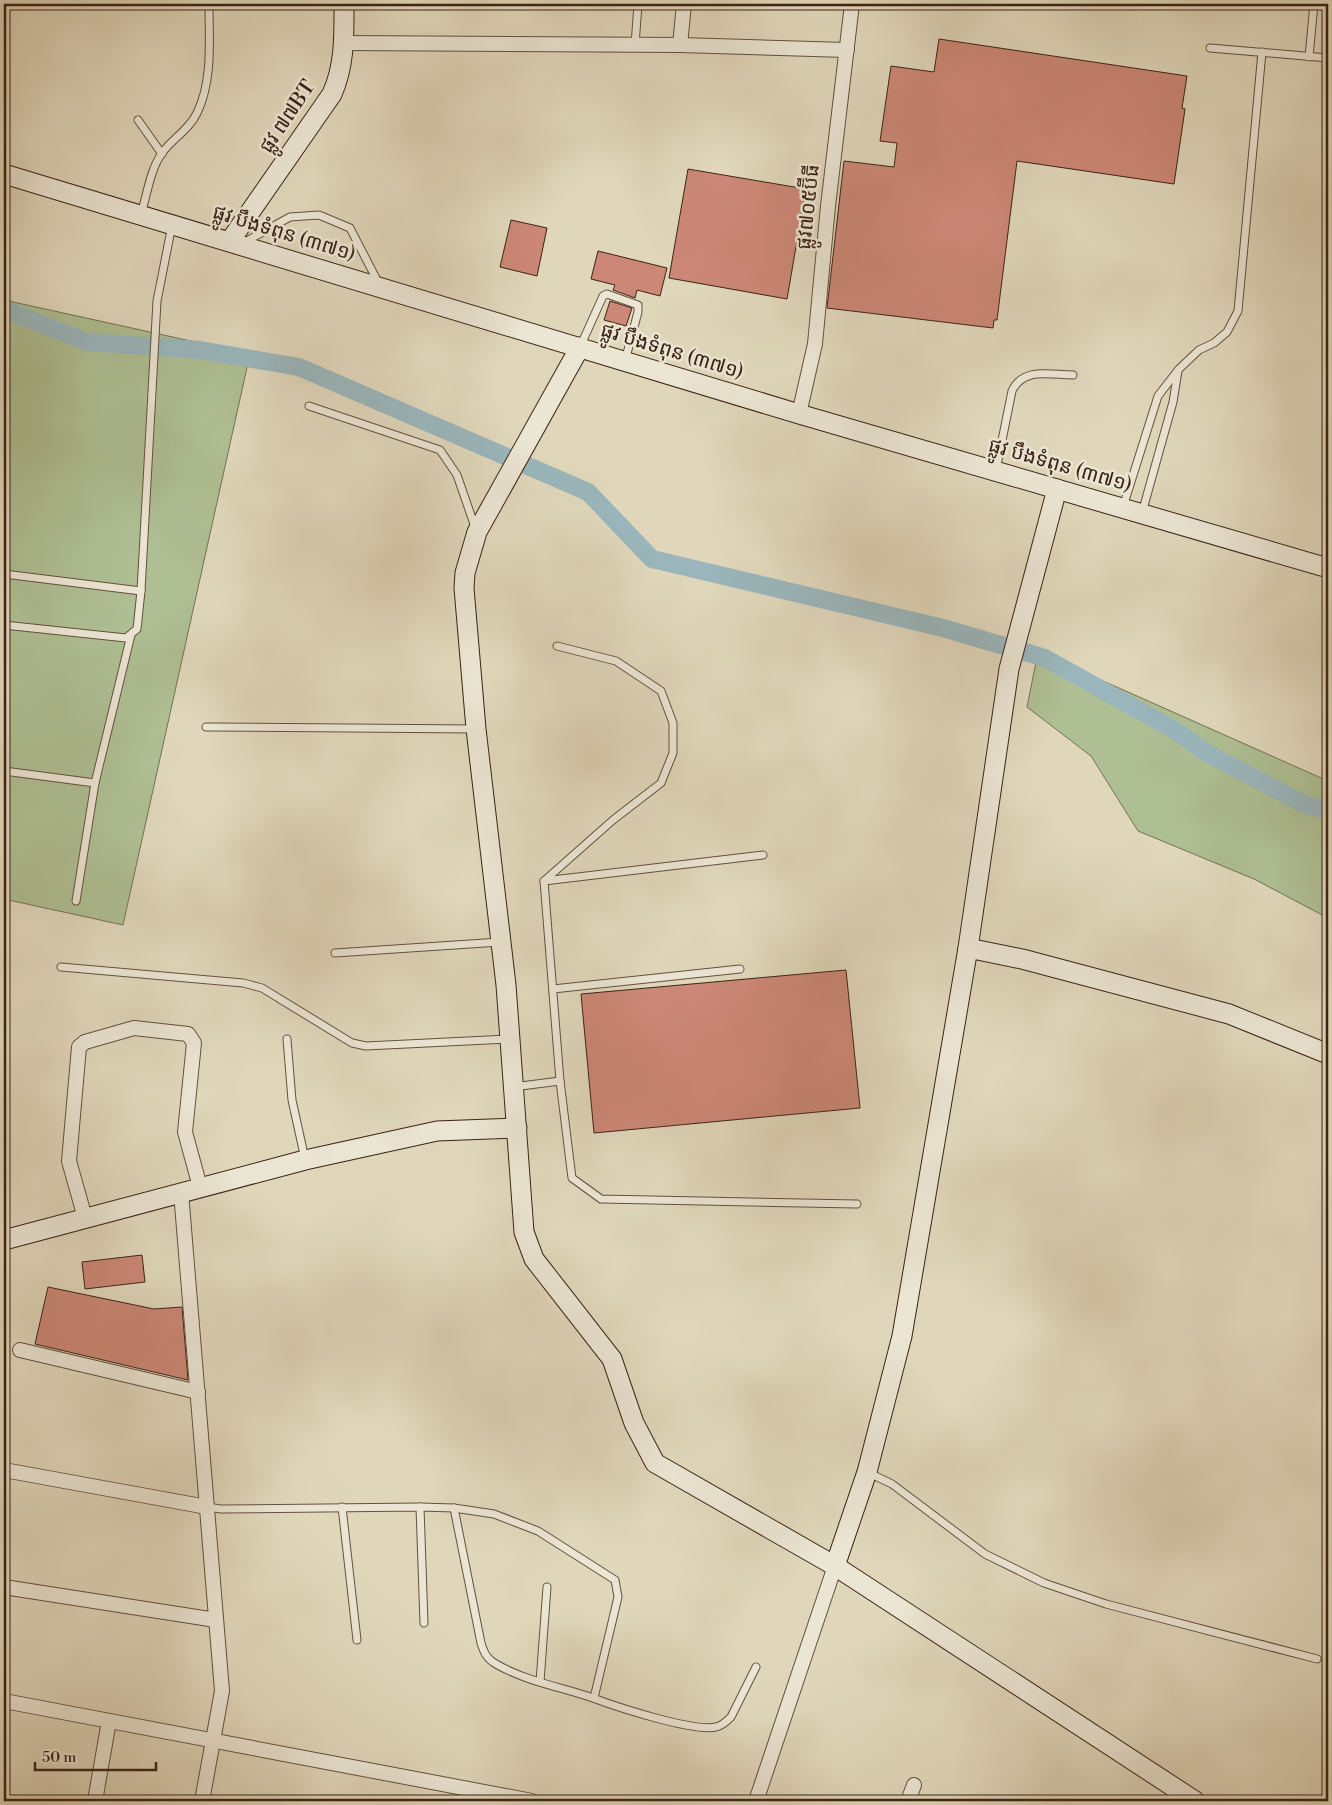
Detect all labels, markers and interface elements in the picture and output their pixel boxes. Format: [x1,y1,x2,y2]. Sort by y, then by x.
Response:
street label: ផ្លូវ ៧៧BT [255,76,325,161]
street label: ផ្លូវ៧០៥ប៊ីធី [789,163,831,251]
street label: ផ្លូវ បឹងទំពុន (៣៧១) [208,200,359,272]
street label: ផ្លូវ បឹងទំពុន (៣៧១) [596,318,747,390]
street label: ផ្លូវ បឹងទំពុន (៣៧១) [984,433,1135,503]
scale bar [35,1740,156,1772]
text: 50 m [42,1748,76,1767]

